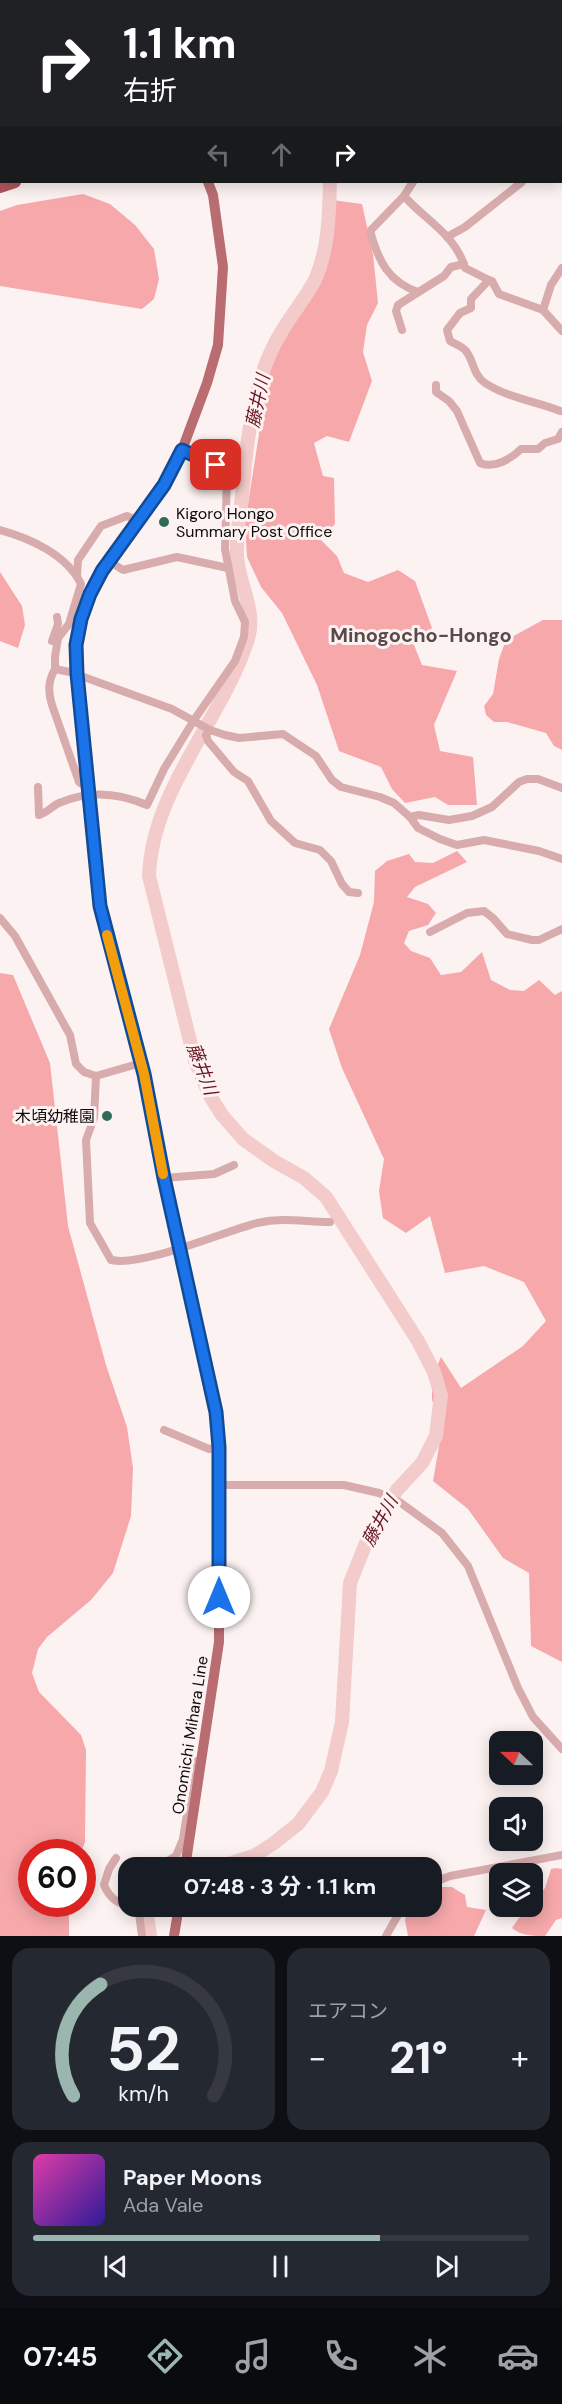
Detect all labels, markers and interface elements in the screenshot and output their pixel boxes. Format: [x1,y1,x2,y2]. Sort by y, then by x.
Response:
text: 1.1 km [123,16,236,71]
icon: right [24,24,102,102]
text: 右折 [123,73,177,108]
icon: left [202,138,235,171]
icon: ahead [265,138,298,171]
icon: right [328,138,361,171]
water label: 藤井川 [241,370,276,430]
pin [190,439,241,490]
icon: arrive [199,448,232,481]
place label: Kigoro Hongo Summary Post Office [176,503,332,542]
marker: Kigoro Hongo Summary Post Office [157,515,171,529]
district label: Minogocho-Hongo [330,622,512,648]
water label: 藤井川 [181,1039,224,1100]
place label: 木頃幼稚園 [15,1106,95,1127]
marker: 木頃幼稚園 [100,1109,114,1123]
water label: 藤井川 [356,1490,405,1550]
position arrow [187,1565,251,1629]
street label: Onomichi Mihara Line [167,1654,213,1816]
north arrow [489,1731,543,1785]
map controls [489,1731,543,1917]
button: sound [489,1797,543,1851]
speed limit sign: 60 [18,1839,96,1917]
button: layers [489,1863,543,1917]
text: 07:48 · 3 分 · 1.1 km [184,1872,376,1901]
text: エアコン [308,1998,388,2024]
text: 52 [106,2008,181,2089]
text: 21° [389,2028,448,2087]
text: − [308,2036,326,2079]
text: + [511,2036,529,2079]
text: km/h [118,2080,169,2108]
text: Paper Moons [123,2163,262,2192]
text: Ada Vale [123,2192,203,2218]
icon: previous [99,2250,132,2283]
icon: pause [264,2250,297,2283]
icon: next [430,2250,463,2283]
icon: directions [144,2335,186,2377]
icon: music [232,2335,274,2377]
icon: phone [320,2335,362,2377]
icon: climate [409,2335,451,2377]
icon: car [497,2335,539,2377]
text: 07:45 [23,2339,98,2374]

